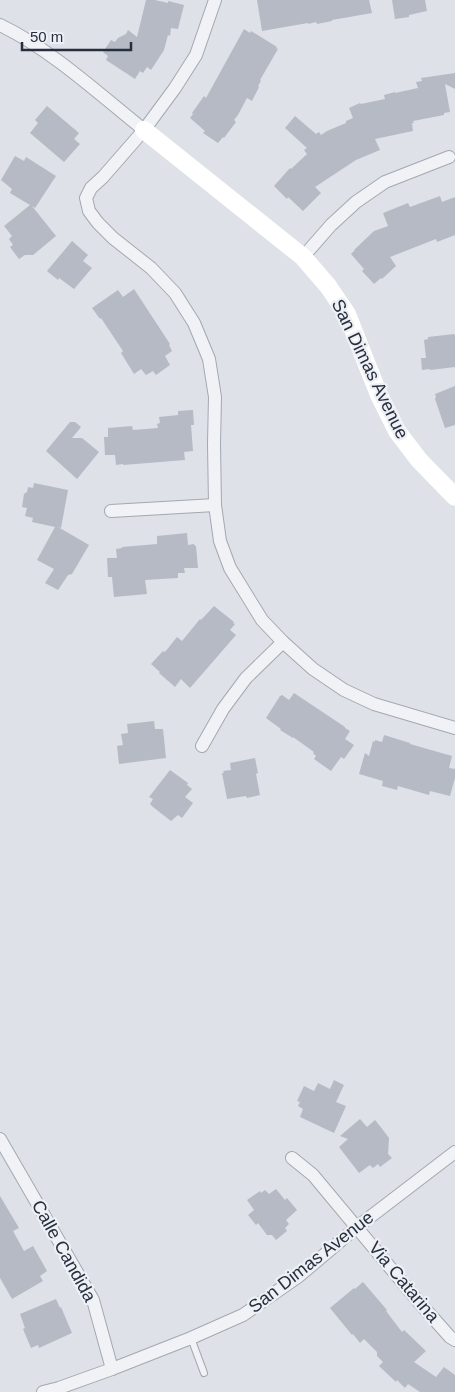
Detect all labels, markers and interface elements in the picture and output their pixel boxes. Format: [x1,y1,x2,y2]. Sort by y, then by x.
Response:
scale bar [22,20,131,52]
text: 50 m [30,28,63,45]
street label: San Dimas Avenue [328,296,412,442]
street label: Calle Candida [28,1197,101,1306]
street label: San Dimas Avenue [245,1207,377,1317]
street label: Via Catarina [365,1238,444,1327]

